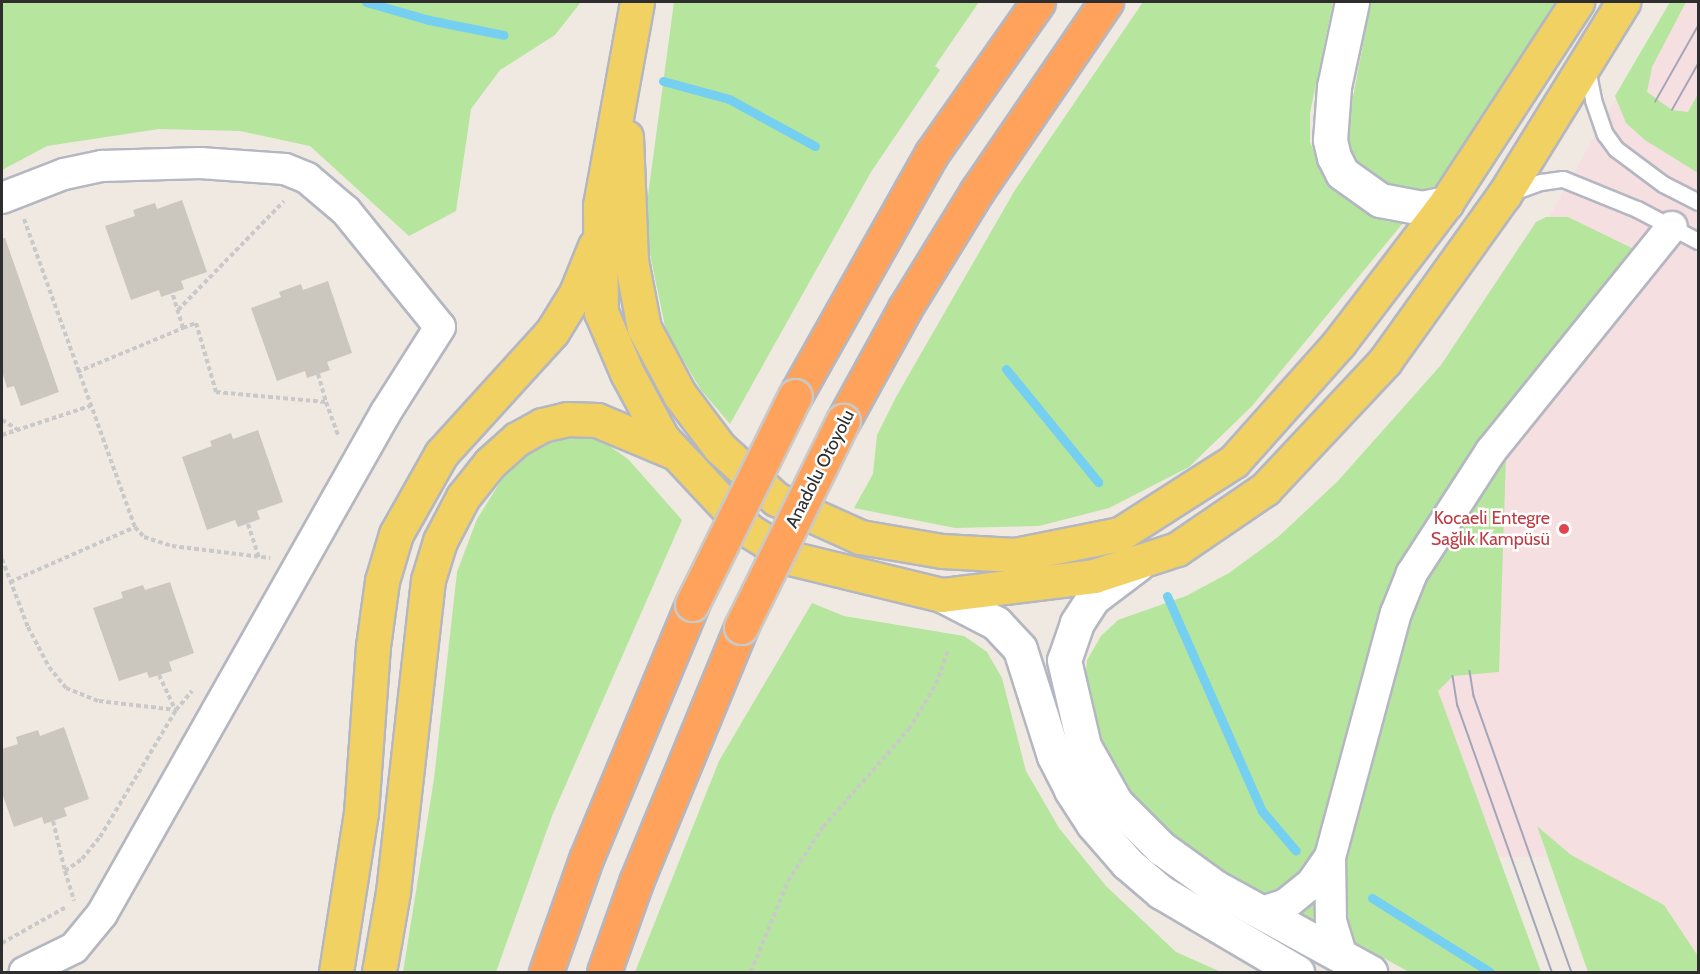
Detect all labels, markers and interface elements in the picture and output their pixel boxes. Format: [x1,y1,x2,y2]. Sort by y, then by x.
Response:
street label: Anadolu Otoyolu [781,406,859,532]
place label: Kocaeli Entegre Sağlık Kampüsü [1431,508,1550,550]
marker: Kocaeli Entegre Sağlık Kampüsü [1555,520,1573,538]

